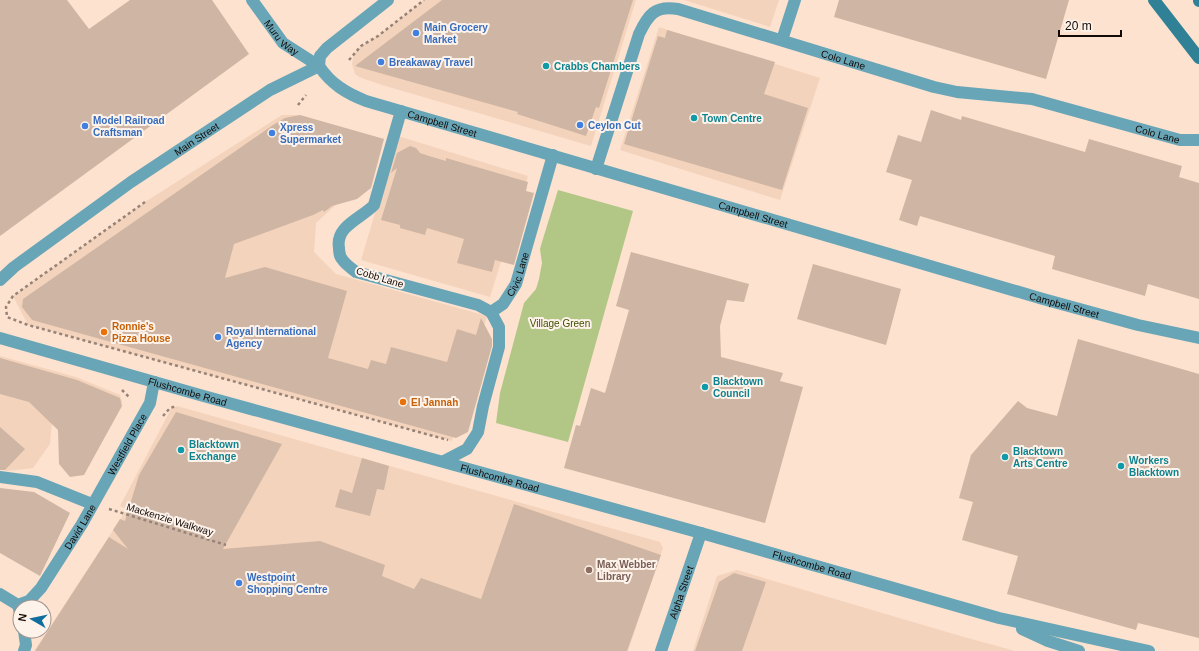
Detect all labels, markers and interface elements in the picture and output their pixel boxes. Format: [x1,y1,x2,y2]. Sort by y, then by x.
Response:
scale bar [1059,12,1121,38]
street label: Muru Way [262,18,301,58]
text: 20 m [1065,19,1092,33]
place label: Main Grocery Market [424,22,488,45]
marker: Main Grocery Market [411,28,421,38]
street label: Colo Lane [820,48,867,72]
marker: Breakaway Travel [376,57,386,67]
place label: Breakaway Travel [389,57,473,68]
marker: Crabbs Chambers [541,61,551,71]
place label: Crabbs Chambers [554,61,641,72]
street label: Campbell Street [406,108,478,139]
marker: Town Centre [689,113,699,123]
place label: Town Centre [702,113,762,124]
place label: Model Railroad Craftsman [93,115,165,138]
street label: Main Street [172,120,221,158]
marker: Ceylon Cut [575,120,585,130]
place label: Ceylon Cut [588,120,641,131]
marker: Model Railroad Craftsman [80,121,90,131]
place label: Xpress Supermarket [280,122,342,145]
street label: Colo Lane [1134,123,1181,146]
marker: Xpress Supermarket [267,128,277,138]
street label: Campbell Street [717,199,789,230]
street label: Civic Lane [504,250,531,299]
street label: Cobb Lane [355,265,405,290]
street label: Campbell Street [1028,290,1100,320]
park label: Village Green [530,318,590,329]
place label: Ronnie's Pizza House [112,321,171,344]
place label: Royal International Agency [226,326,316,349]
marker: Ronnie's Pizza House [99,327,109,337]
marker: Royal International Agency [213,332,223,342]
street label: Flushcombe Road [147,376,228,408]
place label: Blacktown Council [713,376,763,399]
marker: Blacktown Council [700,382,710,392]
marker: El Jannah [398,397,408,407]
place label: El Jannah [411,397,458,408]
street label: Westfield Place [106,411,149,477]
place label: Blacktown Exchange [189,439,239,462]
marker: Blacktown Exchange [176,445,186,455]
place label: Blacktown Arts Centre [1013,446,1068,469]
marker: Blacktown Arts Centre [1000,452,1010,462]
place label: Workers Blacktown [1129,455,1179,478]
marker: Workers Blacktown [1116,461,1126,471]
street label: Flushcombe Road [459,462,540,494]
street label: Mackenzie Walkway [125,501,215,538]
street label: David Lane [62,502,98,551]
street label: Flushcombe Road [771,549,852,582]
place label: Max Webber Library [597,559,656,582]
street label: Alpha Street [667,564,695,620]
marker: Max Webber Library [584,565,594,575]
place label: Westpoint Shopping Centre [247,572,328,595]
marker: Westpoint Shopping Centre [234,578,244,588]
north arrow [12,599,52,639]
text: N [16,613,29,622]

